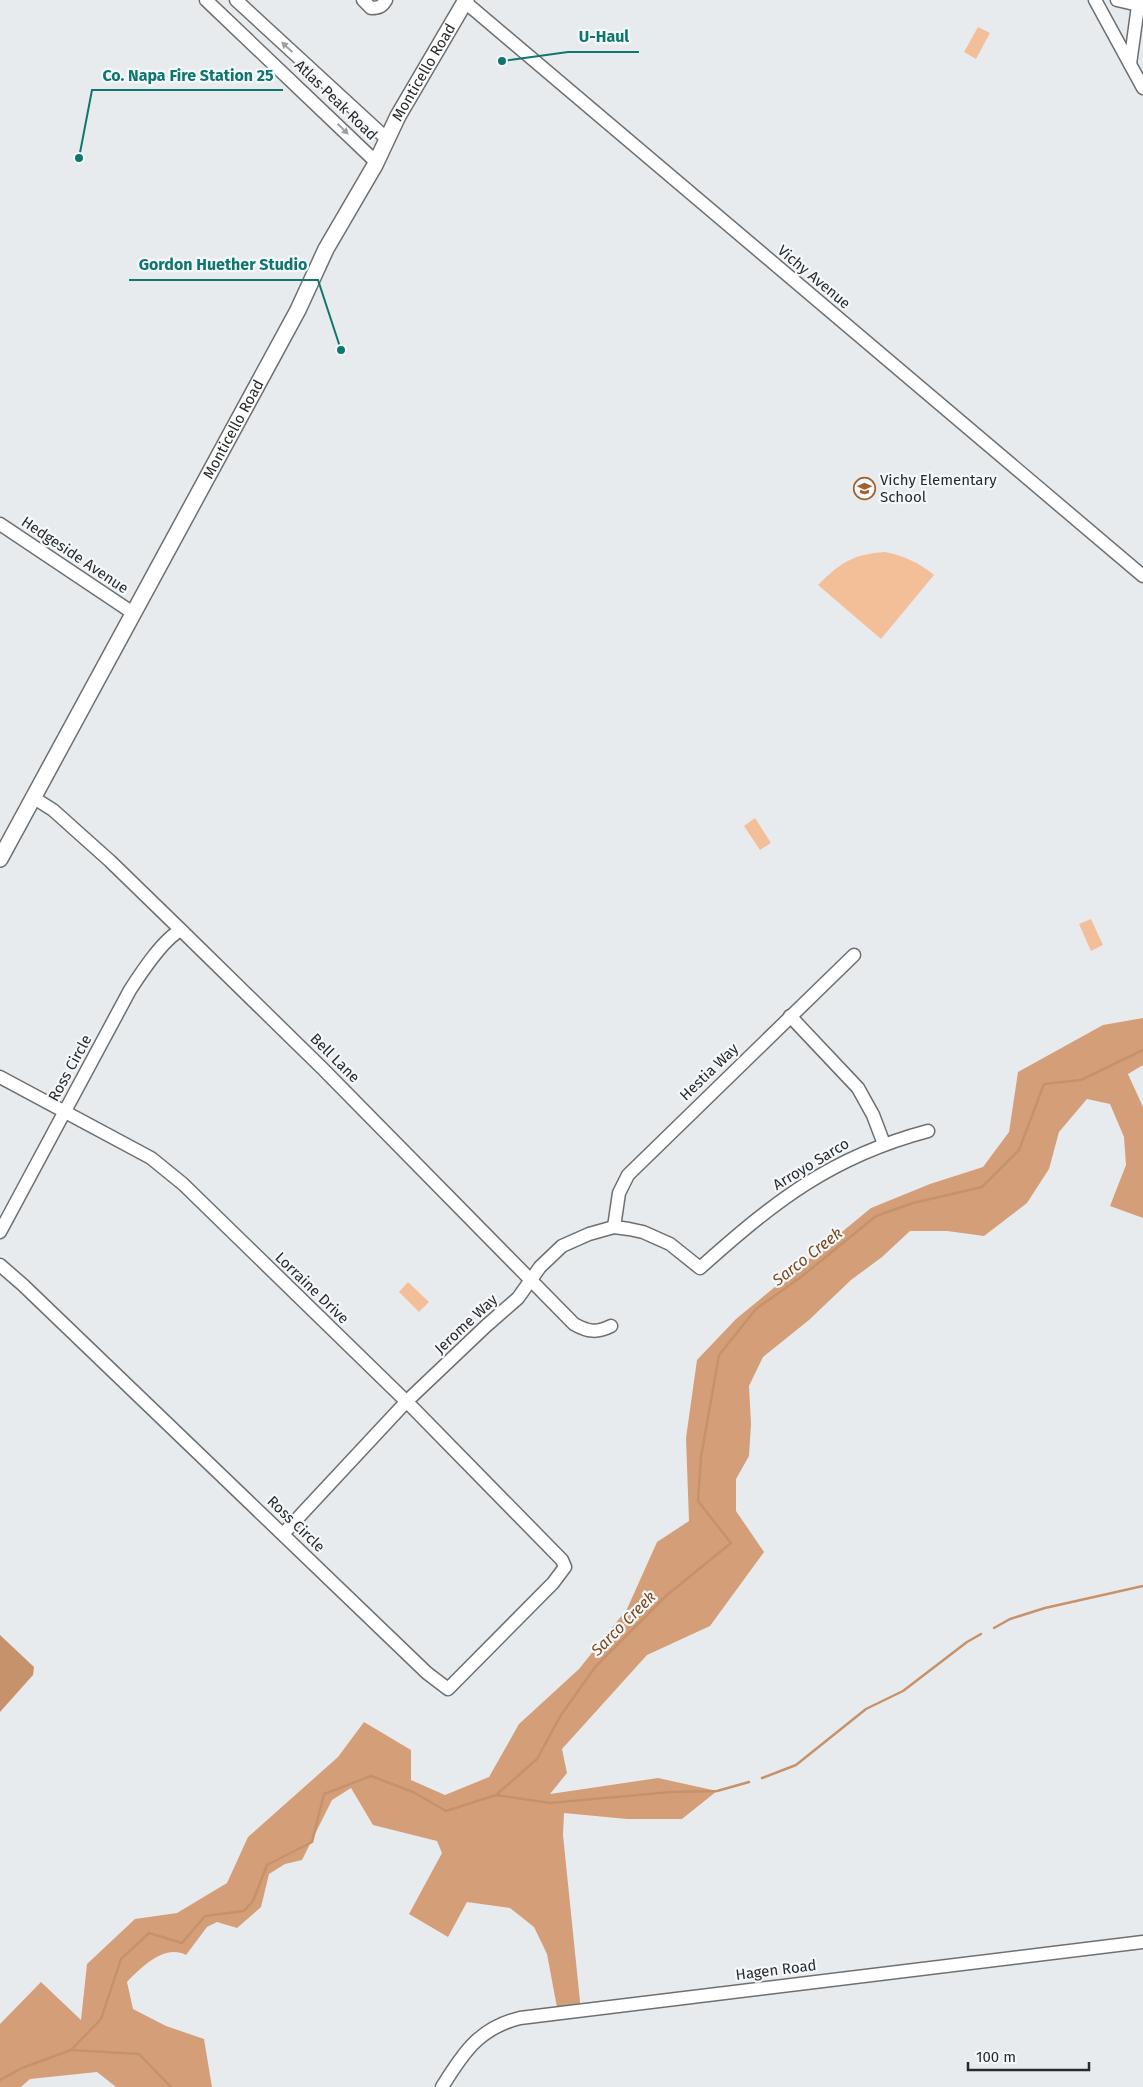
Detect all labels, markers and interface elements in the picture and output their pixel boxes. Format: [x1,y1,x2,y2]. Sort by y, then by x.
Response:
street label: Monticello Road [388,20,459,124]
callout: U-Haul [568,21,639,52]
text: U-Haul [579,27,629,46]
one-way arrow [281,41,293,53]
street label: Atlas Peak Road [291,56,381,144]
callout: Co. Napa Fire Station 25 [92,59,283,90]
text: Co. Napa Fire Station 25 [102,66,274,85]
one-way arrow [337,123,349,135]
street label: Vichy Avenue [774,241,854,313]
callout: Gordon Huether Studio [129,249,318,280]
text: Gordon Huether Studio [139,255,307,274]
street label: Monticello Road [199,377,267,482]
place label: Vichy Elementary School [880,471,997,506]
school or university icon: Vichy Elementary School [852,477,876,501]
street label: Hedgeside Avenue [18,513,132,597]
street label: Bell Lane [307,1030,363,1086]
street label: Ross Circle [44,1032,96,1104]
street label: Hestia Way [676,1039,742,1104]
street label: Arroyo Sarco [770,1134,852,1194]
water label: Sarco Creek [768,1223,846,1290]
street label: Lorraine Drive [271,1248,353,1328]
street label: Jerome Way [431,1290,502,1358]
street label: Ross Circle [263,1492,329,1556]
water label: Sarco Creek [586,1587,660,1660]
street label: Hagen Road [735,1956,817,1984]
scale bar [968,2040,1089,2072]
text: 100 m [976,2048,1016,2066]

